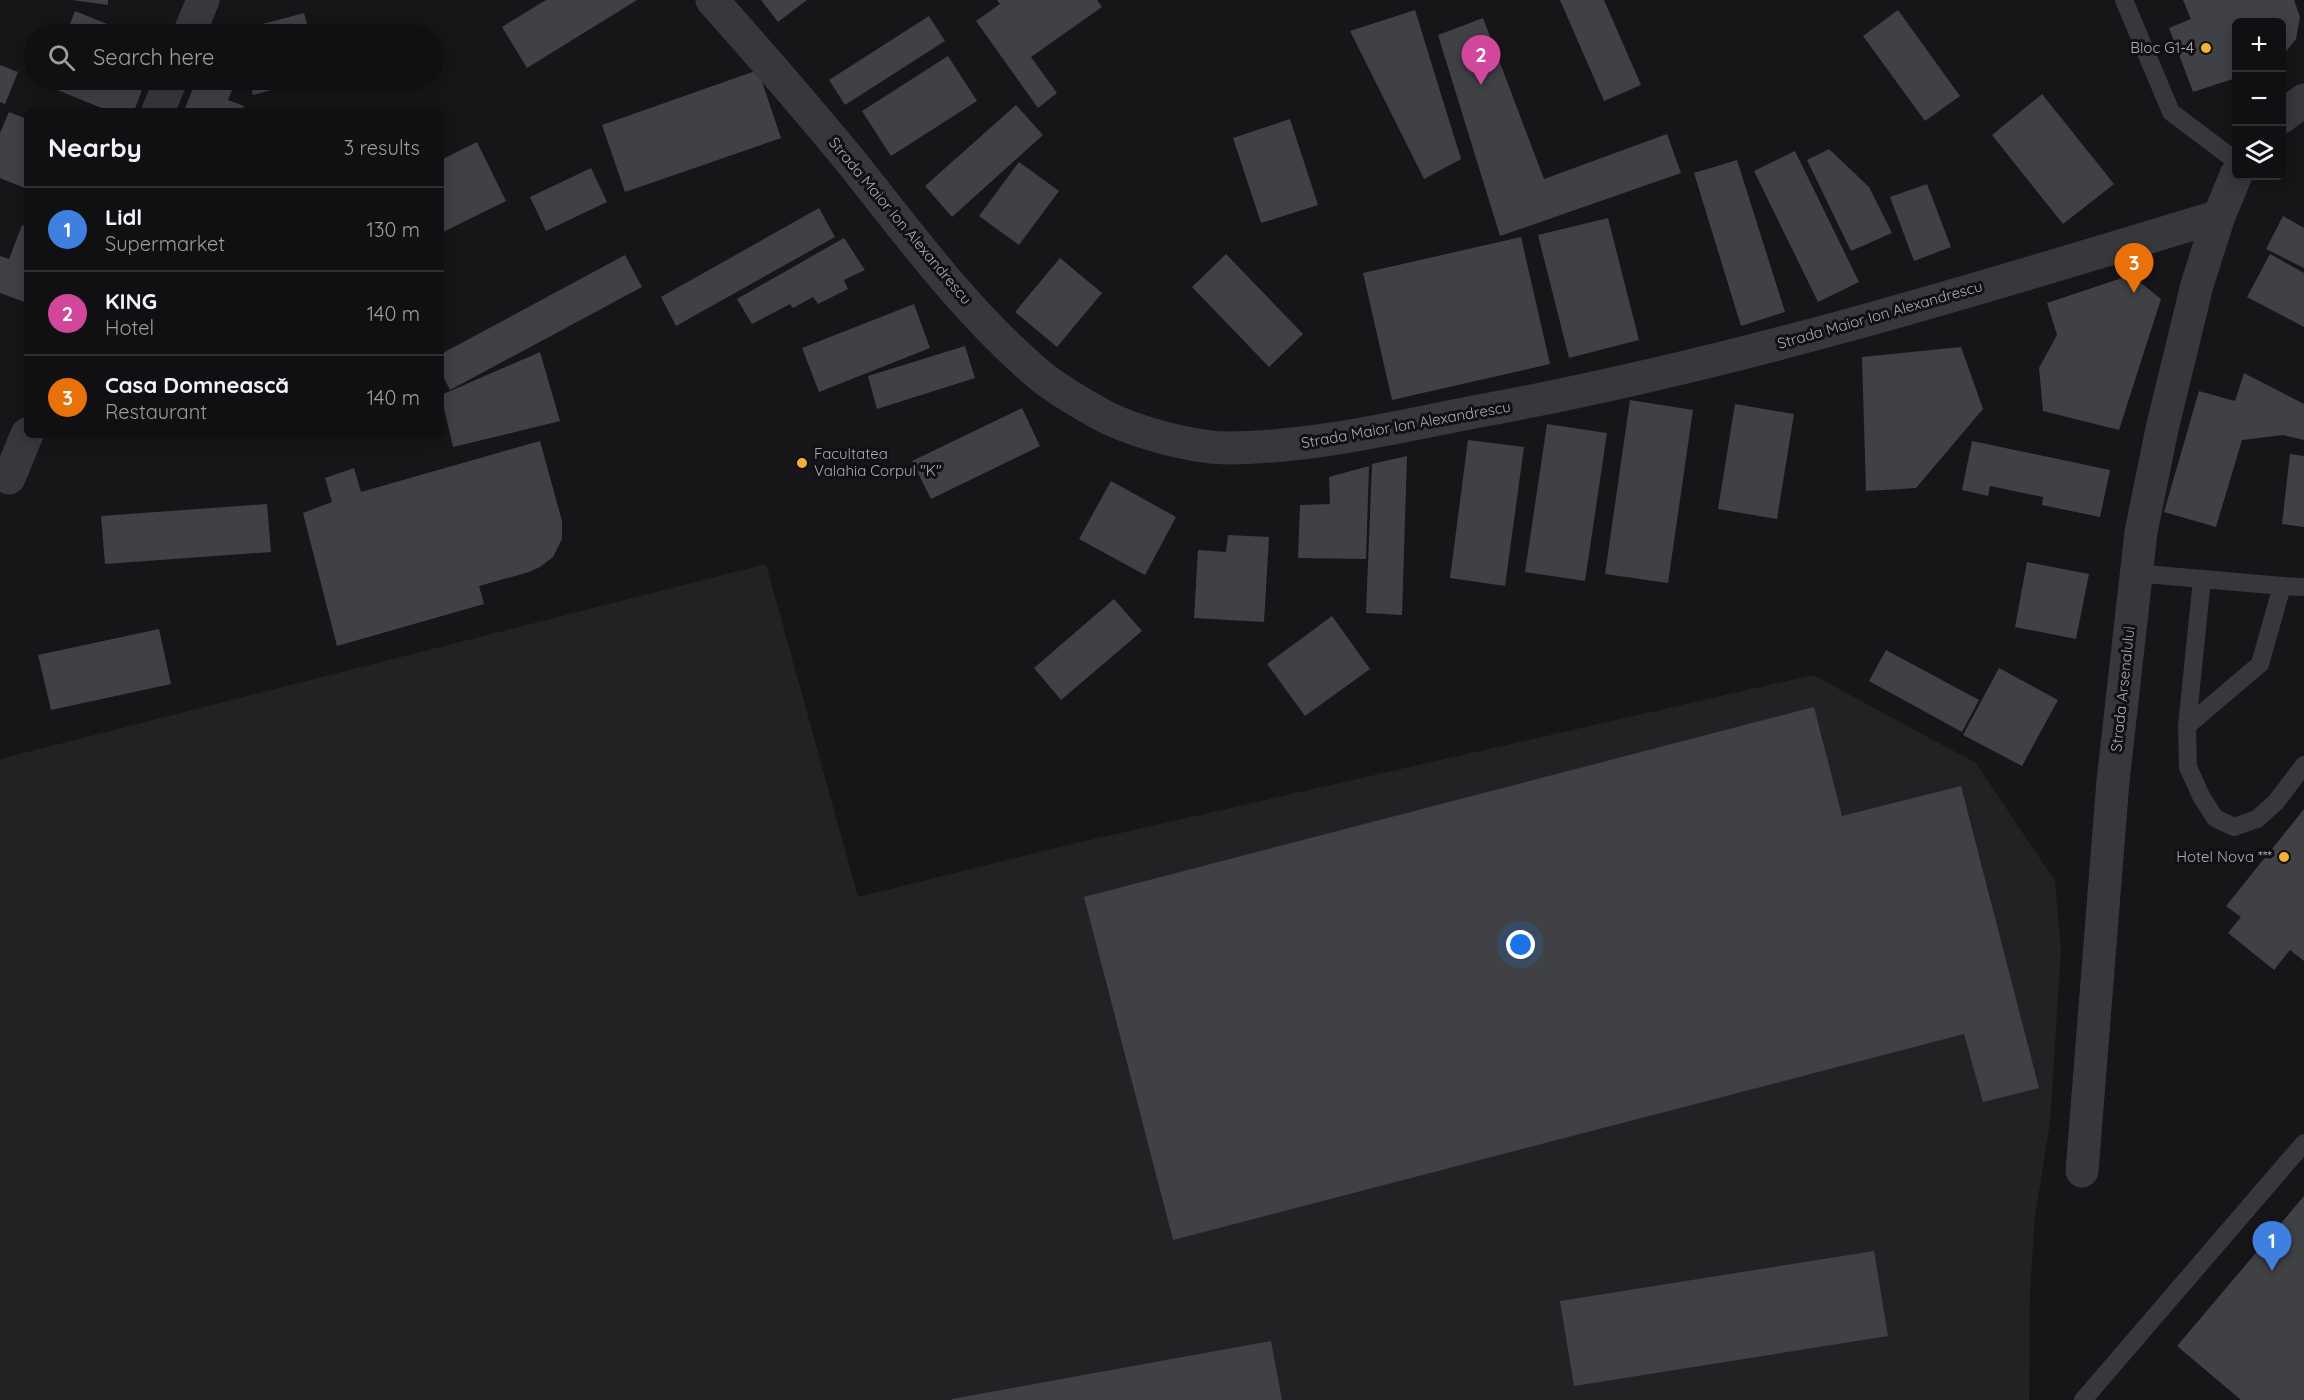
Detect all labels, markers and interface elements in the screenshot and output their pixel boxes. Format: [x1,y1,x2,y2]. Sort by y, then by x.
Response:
map controls [2232,18,2286,180]
button: + [2232,18,2286,72]
search box [24,24,444,90]
pin: 2 [1462,36,1500,85]
place label: Bloc G1-4 [2130,38,2194,57]
icon: search [45,41,78,74]
marker: Bloc G1-4 [2199,41,2213,55]
text: Search here [93,43,214,71]
button: − [2232,72,2286,126]
button: layers [2232,126,2286,180]
text: Nearby [48,131,142,164]
street label: Strada Maior Ion Alexandrescu [825,133,976,308]
text: 3 results [344,135,420,160]
text: Lidl [105,203,142,231]
text: 1 [64,217,71,242]
text: 130 m [367,217,420,242]
text: Supermarket [105,231,225,256]
pin: 3 [2114,244,2154,293]
street label: Strada Maior Ion Alexandrescu [1775,276,1985,353]
text: KING [105,287,157,315]
text: 2 [62,301,73,326]
text: 140 m [367,301,420,326]
text: Hotel [105,315,154,340]
text: Casa Domnească [105,371,289,399]
text: 3 [62,385,73,410]
text: 140 m [367,385,420,410]
street label: Strada Maior Ion Alexandrescu [1300,397,1512,452]
text: Restaurant [105,399,207,424]
place label: Facultatea Valahia Corpul "K" [814,444,942,480]
marker: Facultatea Valahia Corpul "K" [795,456,809,470]
street label: Strada Arsenalului [2106,625,2139,753]
place label: Hotel Nova *** [2176,847,2272,866]
marker: Hotel Nova *** [2277,850,2291,864]
your location [1506,930,1535,959]
pin: 1 [2252,1222,2292,1271]

